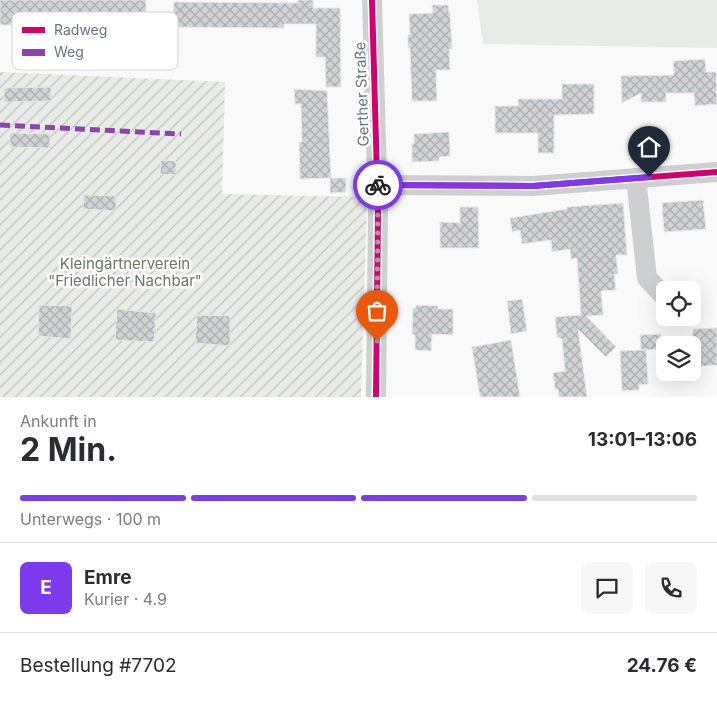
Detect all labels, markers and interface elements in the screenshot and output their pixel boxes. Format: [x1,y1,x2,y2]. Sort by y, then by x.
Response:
legend [12,12,178,70]
text: Radweg [54,21,107,38]
street label: Gerther Straße [350,41,373,147]
text: Weg [54,43,84,60]
pin [628,126,670,177]
icon: home [635,133,663,161]
courier [353,160,403,210]
icon: bike [364,171,392,199]
park label: Kleingärtnerverein "Friedlicher Nachbar" [48,254,202,290]
map controls [656,281,701,381]
button: locate [656,281,701,326]
pin [356,290,398,341]
icon: bag [363,297,391,325]
button: layers [656,336,701,381]
text: Ankunft in [20,411,97,431]
text: 13:01–13:06 [588,428,697,451]
text: 2 Min. [20,430,117,469]
text: Unterwegs · 100 m [20,509,161,529]
button: chat [581,562,633,614]
button: phone [645,562,697,614]
text: Emre [84,566,131,589]
text: E [40,576,52,599]
text: Kurier · 4.9 [84,589,167,609]
text: Bestellung #7702 [20,654,177,677]
text: 24.76 € [627,654,697,677]

